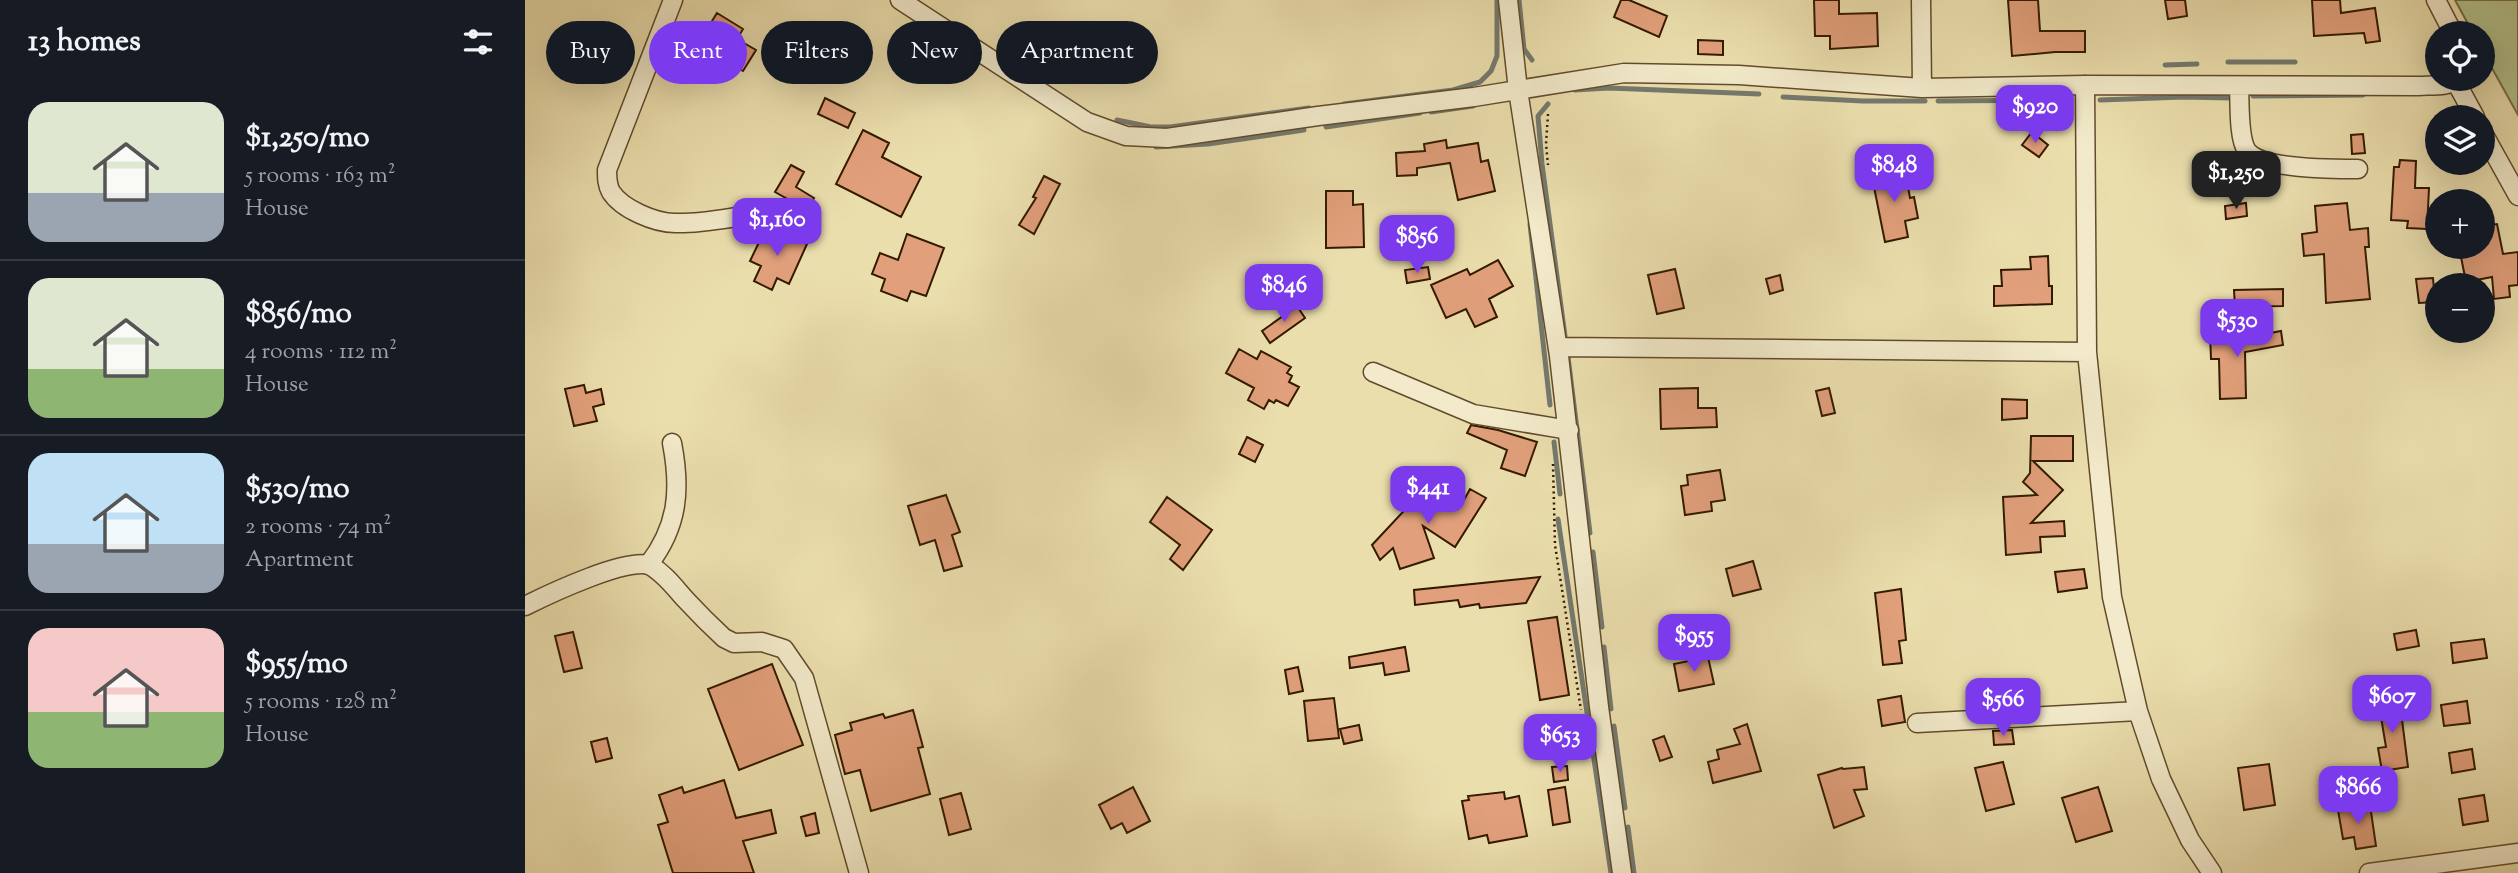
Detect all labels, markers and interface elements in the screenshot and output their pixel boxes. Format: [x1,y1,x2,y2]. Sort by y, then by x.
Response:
text: 13 homes [28,21,141,64]
chip: Buy [546,21,635,84]
chip: Rent [649,21,747,84]
chip: Filters [761,21,873,84]
chip: New [887,21,982,84]
chip: Apartment [996,21,1158,84]
map controls [2425,21,2495,343]
button: locate [2425,21,2495,91]
icon: filters [459,23,497,61]
pin: $920 [1994,86,2076,145]
text: $920 [2012,91,2058,124]
button: layers [2425,105,2495,175]
text: $1,250/mo [245,117,370,160]
icon: home [84,130,168,214]
pin: $848 [1853,144,1935,204]
text: $848 [1871,150,1917,183]
pin: $1,250 [2179,152,2293,211]
text: $1,250 [2208,157,2264,190]
text: 5 rooms · 163 m² [245,160,395,193]
button: + [2425,189,2495,259]
text: House [245,193,309,226]
pin: $1,160 [720,198,834,258]
text: $1,160 [748,204,806,237]
pin: $856 [1376,216,1458,275]
text: $856 [1395,221,1439,254]
pin: $846 [1243,264,1325,324]
text: $846 [1261,270,1307,303]
button: − [2425,273,2495,343]
text: $856/mo [245,293,352,336]
pin: $530 [2196,300,2278,359]
text: $530 [2216,305,2258,338]
icon: home [84,306,168,390]
text: 4 rooms · 112 m² [245,336,397,369]
text: House [245,369,309,402]
pin: $441 [1387,466,1469,526]
text: $530/mo [245,468,350,511]
text: $441 [1406,472,1450,505]
icon: home [84,481,168,565]
text: 2 rooms · 74 m² [245,511,391,544]
text: Apartment [245,544,354,577]
pin: $955 [1653,614,1735,674]
text: $955 [1674,620,1714,653]
text: $955/mo [245,643,348,686]
icon: home [84,656,168,740]
pin: $607 [2351,676,2433,735]
pin: $566 [1962,678,2044,738]
text: $607 [2368,681,2416,714]
text: $566 [1982,684,2025,717]
text: 5 rooms · 128 m² [245,686,397,719]
pin: $653 [1519,714,1601,774]
text: House [245,719,309,752]
text: $653 [1540,720,1580,753]
pin: $866 [2317,766,2399,826]
text: $866 [2335,772,2381,805]

